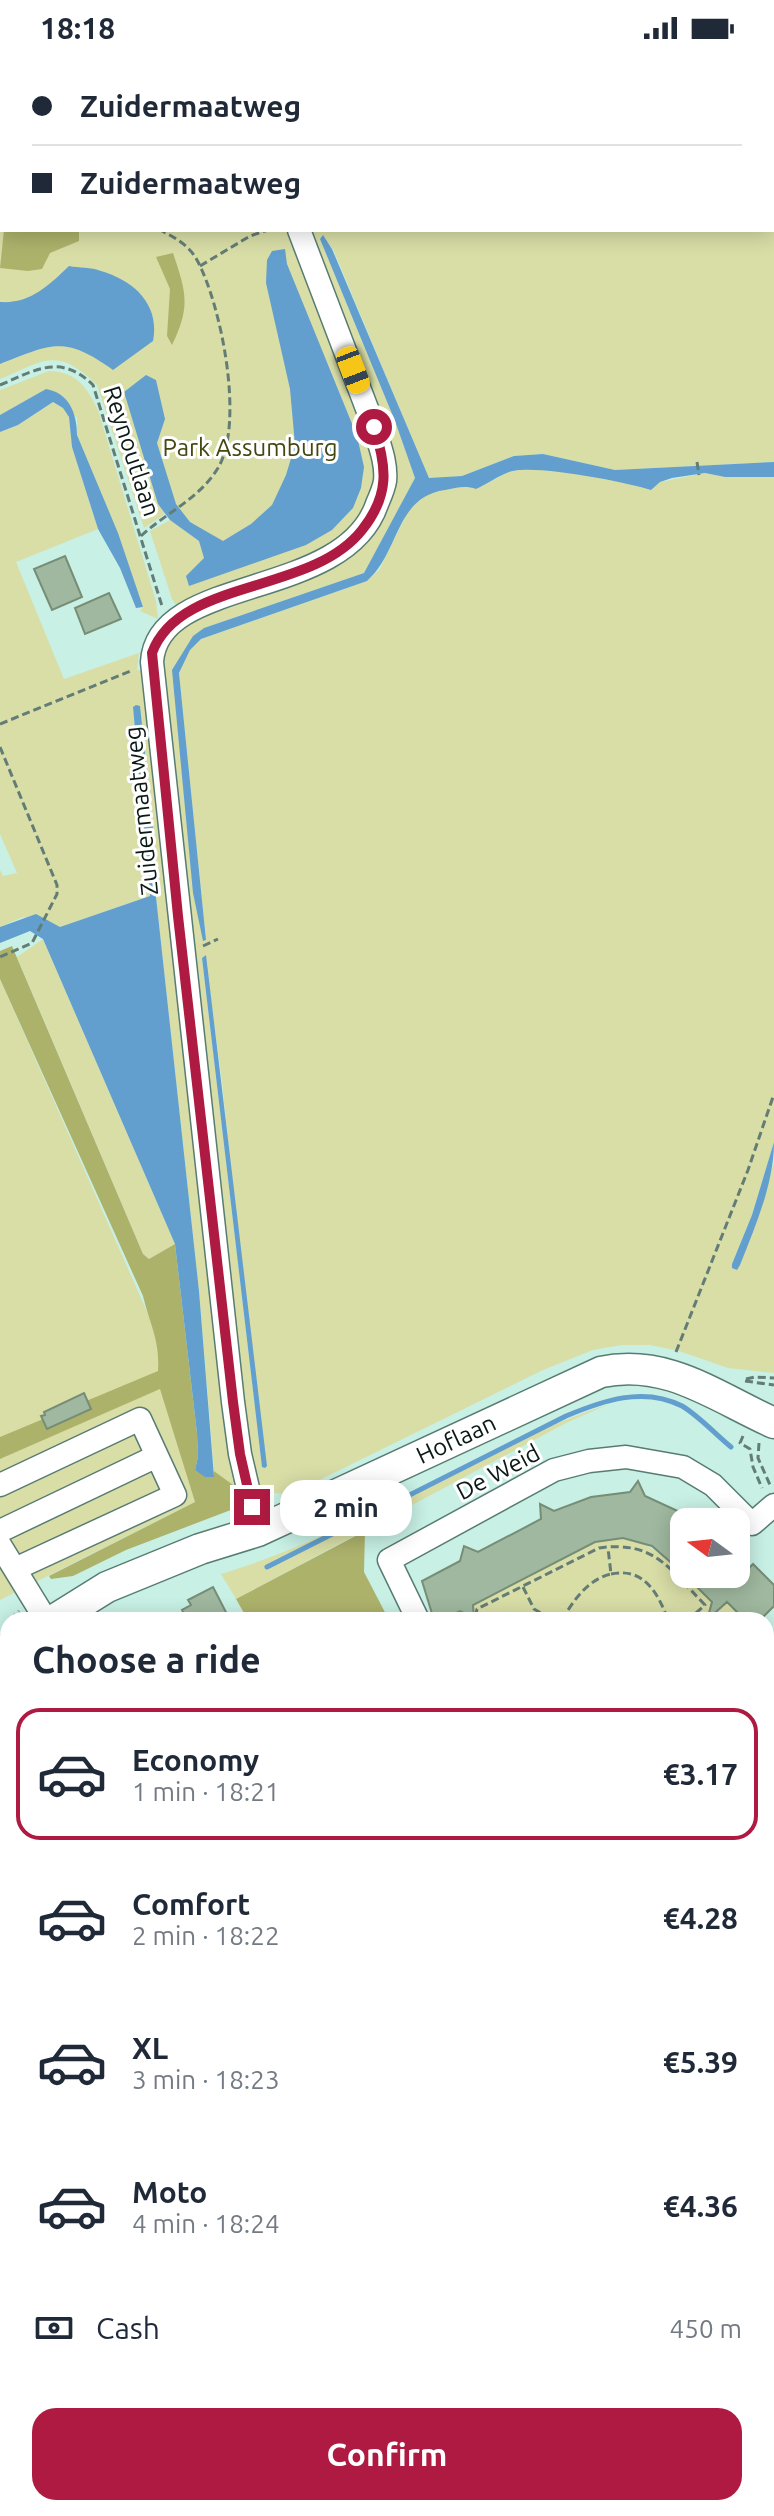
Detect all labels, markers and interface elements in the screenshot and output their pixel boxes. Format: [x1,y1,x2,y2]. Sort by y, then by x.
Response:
text: 18:18 [40,11,115,45]
text: Zuidermaatweg [80,89,301,123]
text: Zuidermaatweg [80,166,301,200]
car [333,343,373,397]
street label: Reynoutlaan [98,382,166,520]
route start [356,409,392,445]
park label: Park Assumburg [163,434,337,461]
street label: Zuidermaatweg [119,725,163,897]
street label: Hoflaan [412,1409,500,1469]
street label: De Weid [452,1439,544,1505]
callout: 2 min [280,1479,412,1535]
route end [234,1489,270,1525]
text: 2 min [313,1493,379,1522]
north arrow [670,1508,750,1588]
map controls [670,1508,750,1588]
text: Choose a ride [32,1639,261,1680]
icon: car [36,1738,108,1810]
text: Economy [132,1743,259,1777]
text: €3.17 [663,1757,738,1791]
text: 1 min · 18:21 [132,1777,280,1806]
icon: car [36,1882,108,1954]
text: Comfort [132,1887,250,1921]
text: €4.28 [663,1901,738,1935]
text: 2 min · 18:22 [132,1921,280,1950]
icon: car [36,2026,108,2098]
text: XL [132,2031,168,2065]
text: €5.39 [663,2045,738,2079]
text: 3 min · 18:23 [132,2065,280,2094]
icon: car [36,2170,108,2242]
text: Moto [132,2175,207,2209]
text: €4.36 [663,2189,738,2223]
text: 4 min · 18:24 [132,2209,280,2238]
icon: cash [32,2306,76,2350]
text: Cash [96,2311,160,2345]
text: 450 m [670,2314,742,2343]
button: Confirm [32,2408,742,2500]

